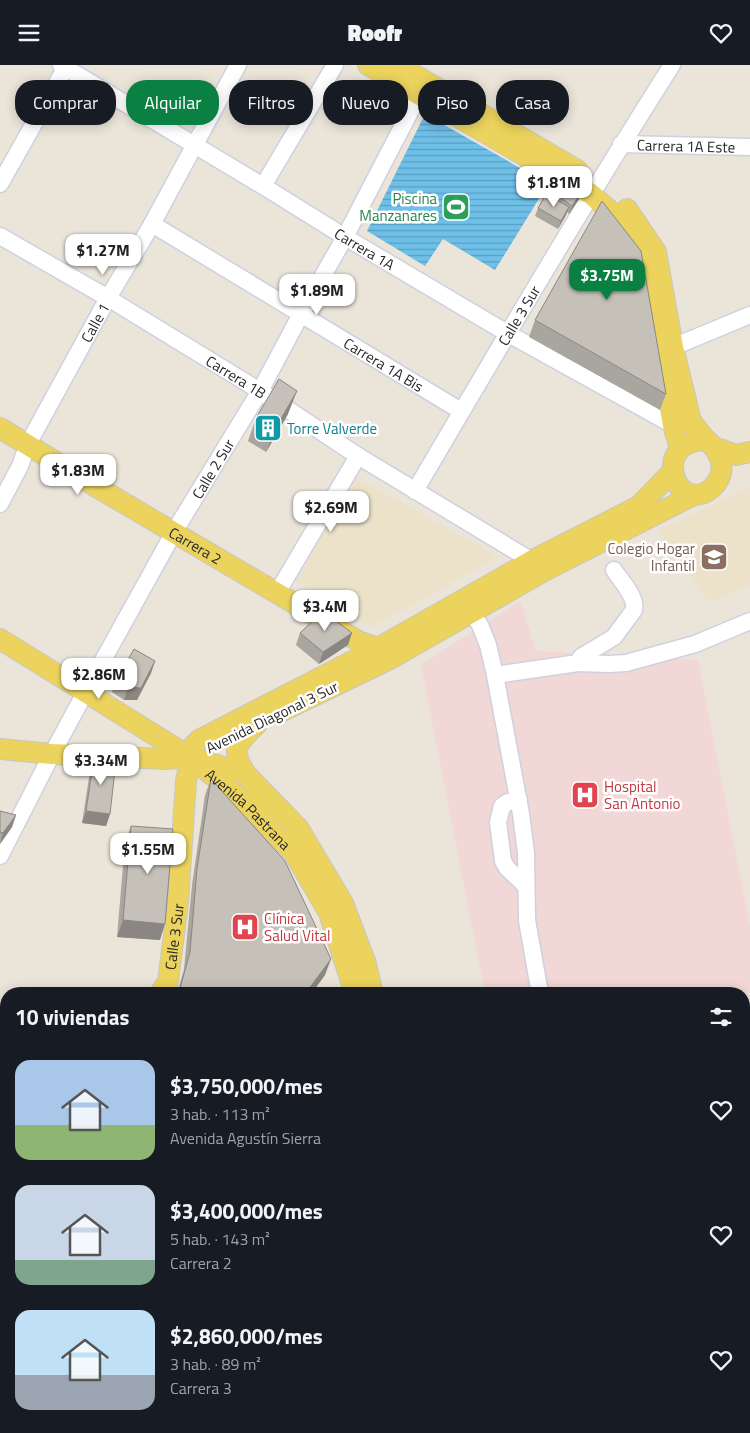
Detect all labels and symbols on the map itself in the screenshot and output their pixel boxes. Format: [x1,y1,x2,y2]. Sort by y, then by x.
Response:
street label: Carrera 1A Este [637,133,735,158]
pin: $1.81M [513,165,595,208]
place label: Piscina Manzanares [359,187,437,227]
sports icon: Piscina Manzanares [441,192,471,222]
street label: Carrera 1A [330,222,399,276]
pin: $1.27M [62,233,144,276]
pin: $3.75M [566,259,648,301]
pin: $1.89M [276,273,358,316]
street label: Calle 3 Sur [492,281,546,350]
street label: Calle 1 [74,299,115,346]
street label: Carrera 1A Bis [340,331,428,397]
street label: Carrera 1B [202,349,271,404]
building icon: Torre Valverde [253,413,283,443]
place label: Torre Valverde [287,417,377,440]
street label: Calle 2 Sur [185,434,240,503]
pin: $1.83M [37,453,119,496]
pin: $2.69M [290,491,372,533]
street label: Carrera 2 [165,521,226,570]
place label: Colegio Hogar Infantil [607,537,695,577]
school or university icon: Colegio Hogar Infantil [699,542,729,572]
pin: $3.4M [290,589,360,632]
pin: $2.86M [58,657,140,700]
street label: Avenida Diagonal 3 Sur [202,675,342,759]
pin: $3.34M [60,743,142,786]
street label: Avenida Pastrana [201,763,297,855]
place label: Hospital San Antonio [604,775,680,815]
hospital icon: Hospital San Antonio [570,780,600,810]
pin: $1.55M [107,833,189,875]
street label: Calle 3 Sur [158,902,189,971]
place label: Clínica Salud Vital [264,907,331,947]
hospital icon: Clínica Salud Vital [230,912,260,942]

